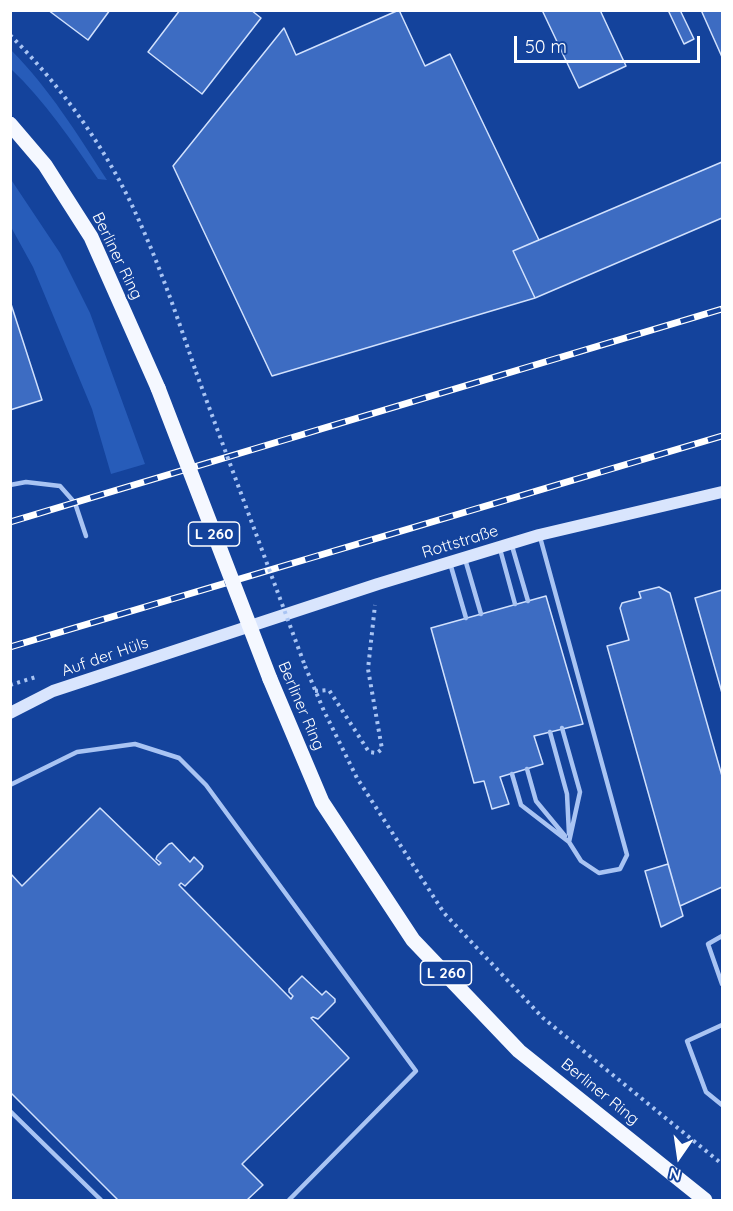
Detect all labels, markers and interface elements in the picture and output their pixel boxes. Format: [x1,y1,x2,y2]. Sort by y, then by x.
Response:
scale bar [517,24,703,62]
text: 50 m [525,35,567,58]
street label: Berliner Ring [88,209,146,303]
street label: Rottstraße [420,521,500,563]
road number: L 260 [188,522,240,546]
street label: Auf der Hüls [59,633,151,681]
street label: Berliner Ring [274,659,328,753]
road number: L 260 [420,961,472,985]
street label: Berliner Ring [557,1055,643,1129]
north arrow [649,1127,709,1187]
text: N [667,1163,683,1186]

